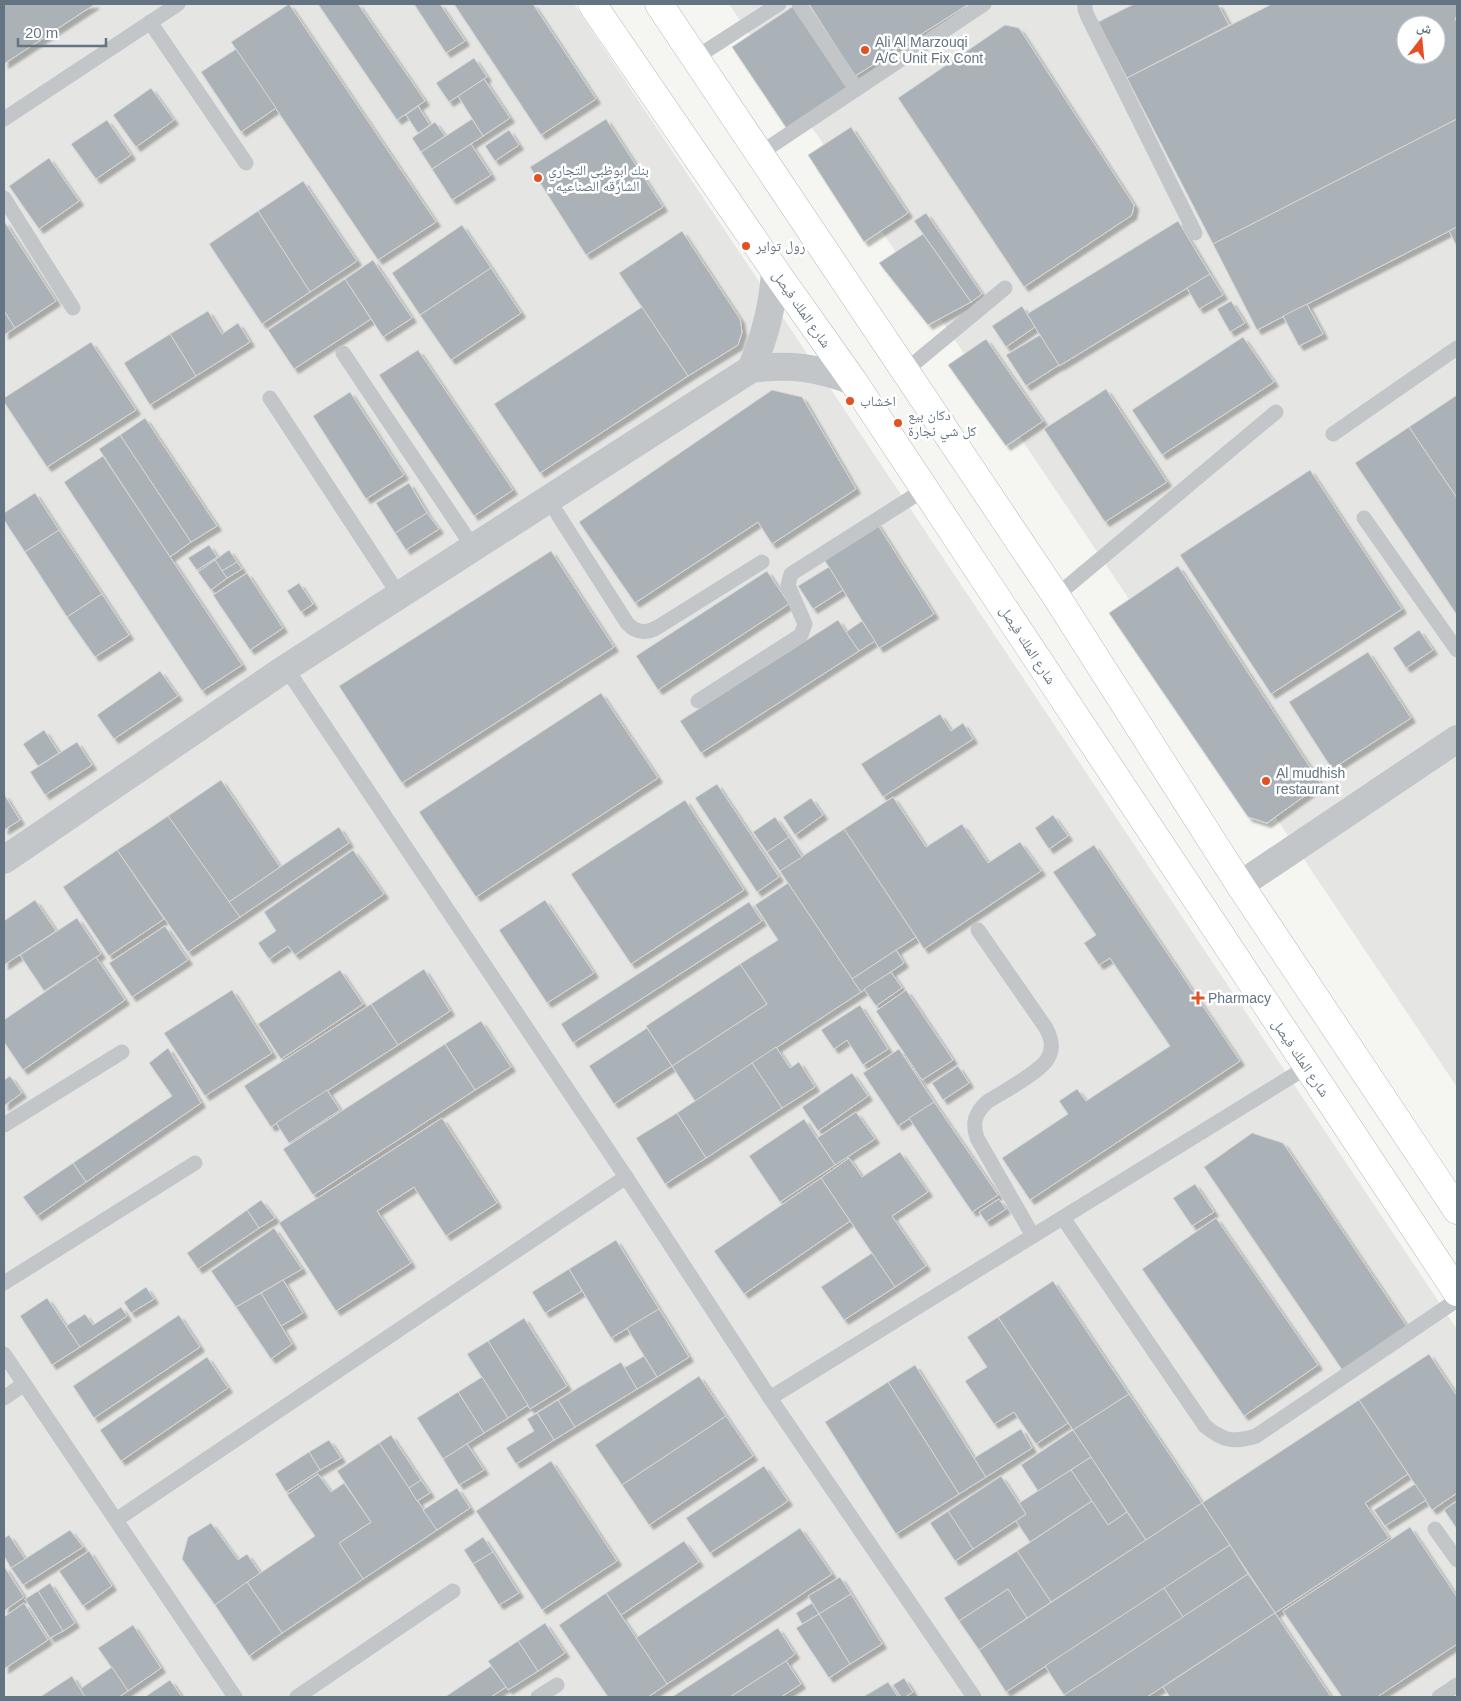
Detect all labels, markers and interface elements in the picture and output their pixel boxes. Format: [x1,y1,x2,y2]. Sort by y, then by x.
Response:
scale bar [18,15,105,47]
north arrow [1396,15,1446,65]
text: ش [1415,18,1434,38]
text: 20 m [25,24,58,41]
place label: Ali Al Marzouqi A/C Unit Fix Cont [875,34,983,66]
marker: Ali Al Marzouqi A/C Unit Fix Cont [859,44,871,56]
place label: بنك ابوظبي التجاري . الشارقه الصناعيه [548,162,649,195]
marker: بنك ابوظبي التجاري . الشارقه الصناعيه [532,172,544,184]
place label: رول تواير [755,238,805,255]
marker: رول تواير [740,240,752,252]
street label: شارع الملك فيصل [768,267,834,352]
place label: اخشاب [860,393,896,409]
marker: اخشاب [844,395,856,407]
place label: دكان بيع كل شي نجارة [908,407,977,443]
marker: دكان بيع كل شي نجارة [892,417,904,429]
street label: شارع الملك فيصل [995,603,1059,688]
place label: Al mudhish restaurant [1276,765,1345,797]
marker: Al mudhish restaurant [1260,775,1272,787]
place label: Pharmacy [1208,990,1271,1006]
marker: Pharmacy [1192,992,1204,1004]
street label: شارع الملك فيصل [1267,1016,1333,1101]

